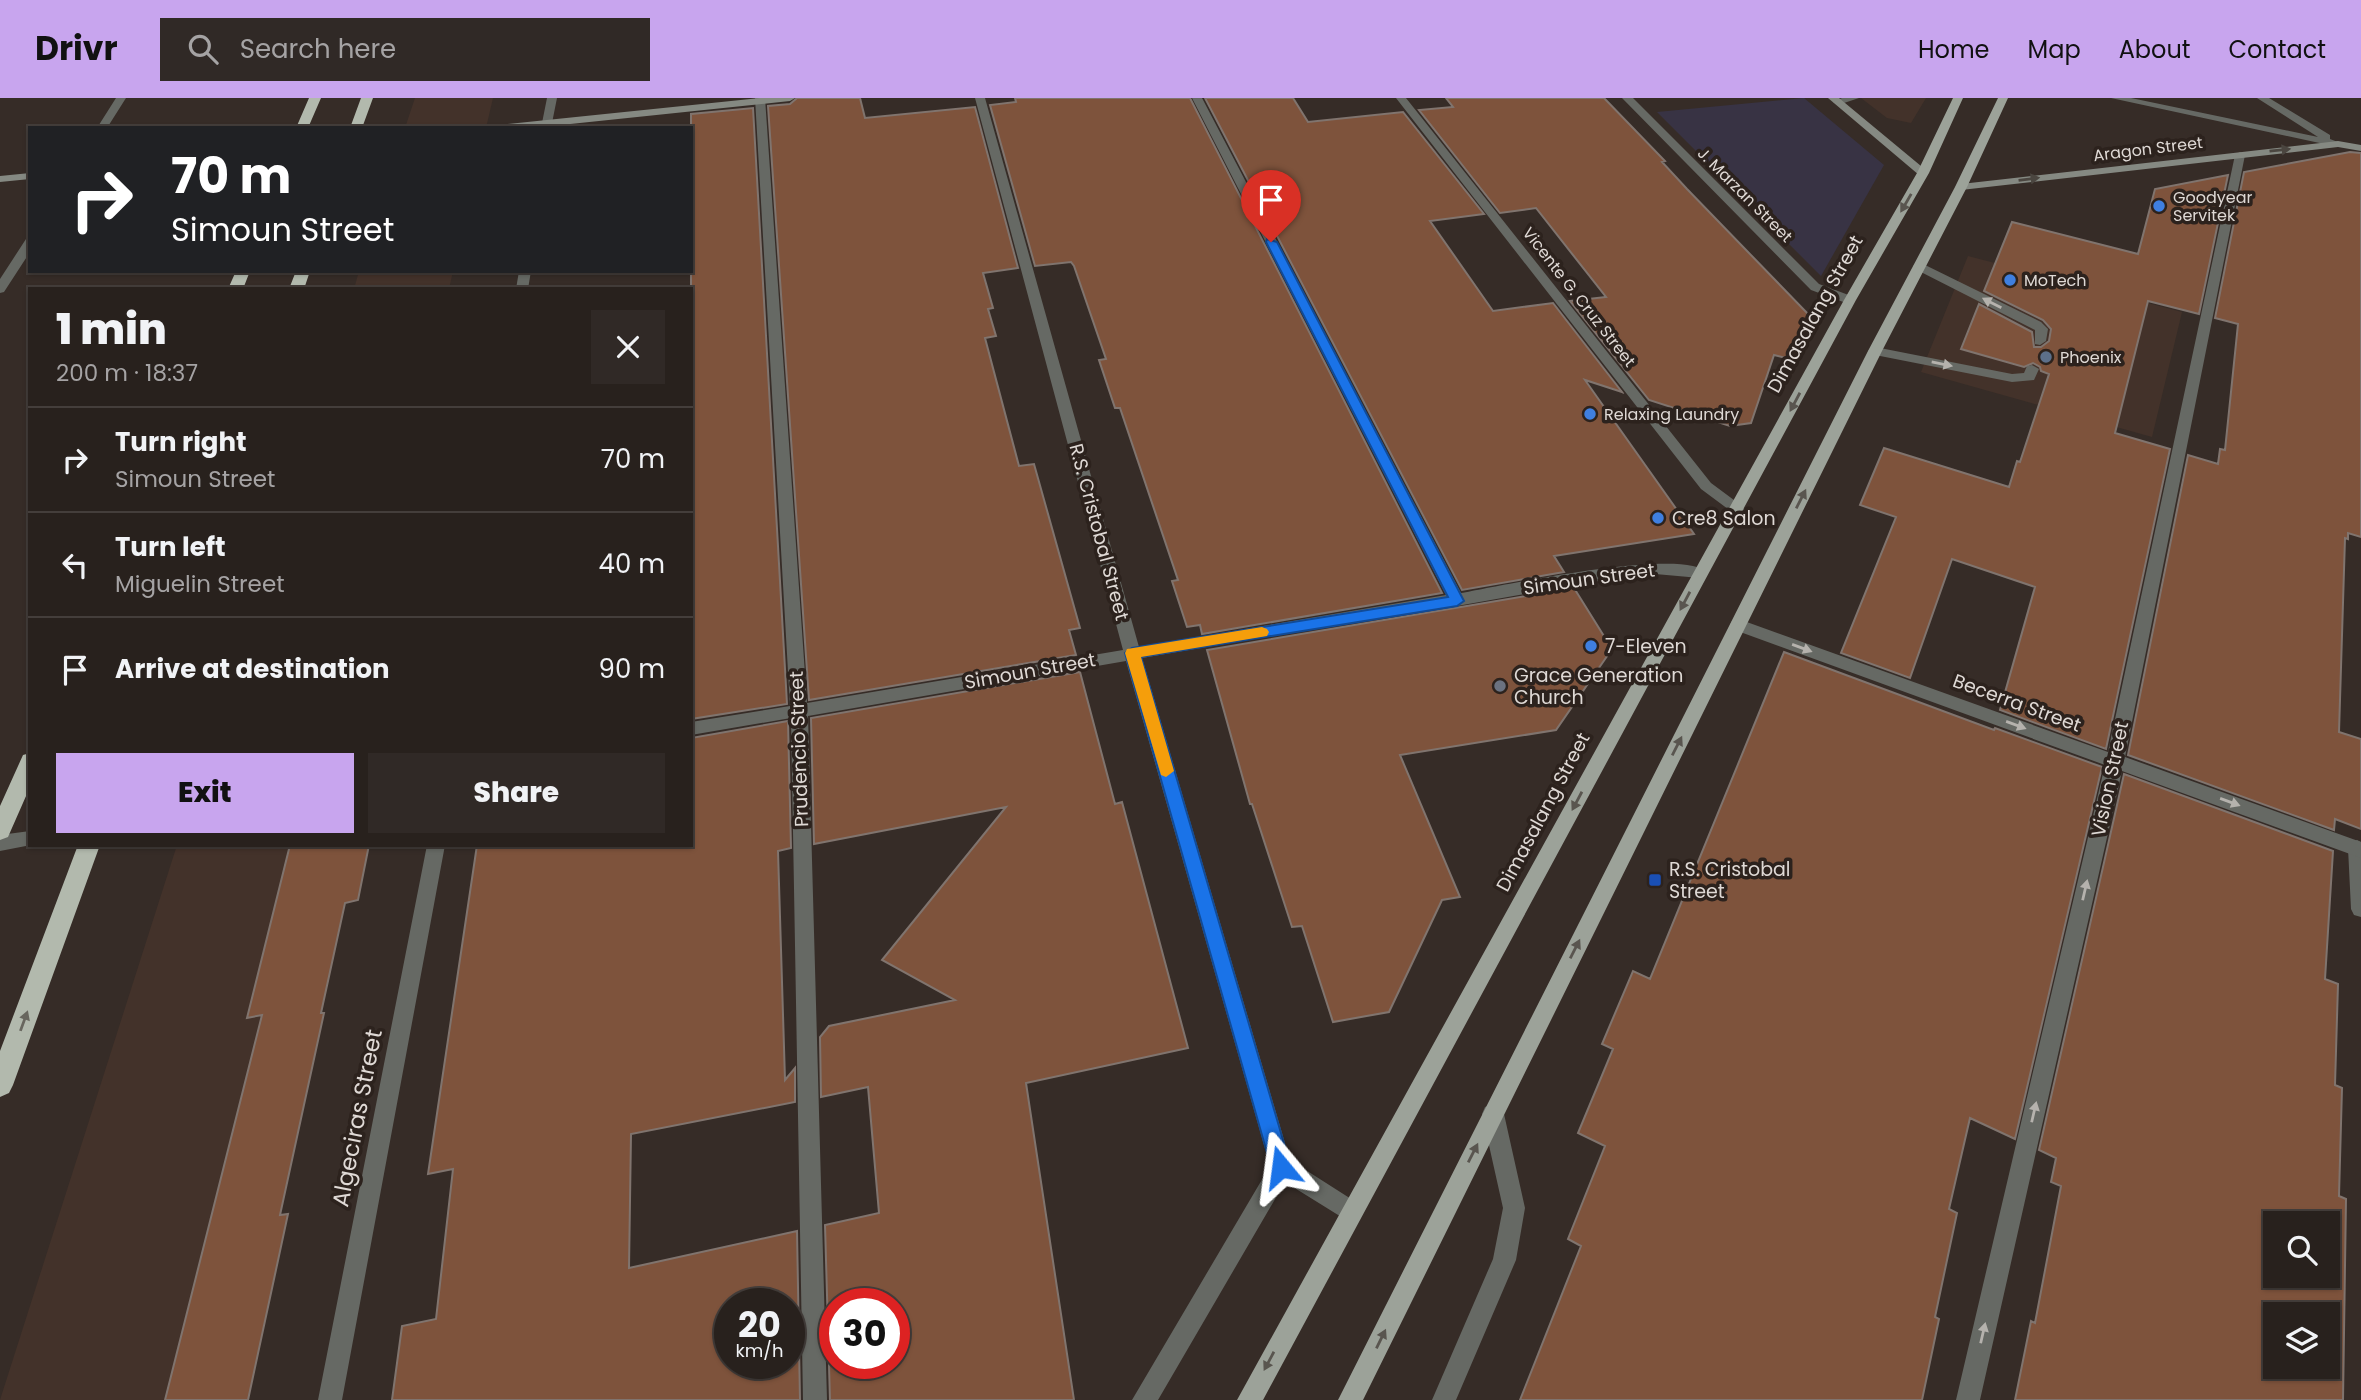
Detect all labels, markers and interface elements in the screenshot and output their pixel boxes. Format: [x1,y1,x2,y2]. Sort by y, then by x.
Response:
search box [160,18,650,81]
text: Drivr [35,25,118,72]
icon: search [184,30,222,68]
text: Search here [240,31,396,67]
text: Home [1918,33,1990,66]
text: Map [2028,33,2081,66]
text: About [2119,33,2190,66]
text: Contact [2228,33,2326,66]
street label: Aragon Street [2092,131,2204,167]
text: 70 m [171,142,291,210]
street label: J. Marzan Street [1692,142,1798,248]
one-way arrow [2269,144,2291,155]
icon: right [56,154,147,245]
pin [1241,170,1301,242]
one-way arrow [2018,173,2040,184]
icon: arrive [1252,181,1290,219]
place label: Goodyear Servitek [2173,186,2252,227]
one-way arrow [1900,193,1912,212]
marker: Goodyear Servitek [2151,198,2167,214]
text: Simoun Street [171,207,394,252]
street label: Vicente G. Cruz Street [1517,222,1641,372]
street label: Dimasalang Street [1760,230,1870,398]
place label: MoTech [2024,269,2087,292]
marker: MoTech [2002,272,2018,288]
one-way arrow [1982,297,2002,308]
text: 1 min [56,300,167,359]
button: close [591,310,665,384]
place label: Phoenix [2060,346,2122,369]
marker: Phoenix [2038,349,2054,365]
text: 200 m · 18:37 [56,357,198,389]
one-way arrow [1931,359,1953,370]
one-way arrow [1789,392,1801,411]
place label: Relaxing Laundry [1604,403,1739,426]
marker: Relaxing Laundry [1582,406,1598,422]
text: Turn right [115,424,247,460]
street label: R.S. Cristobal Street [1062,440,1136,624]
icon: right [56,441,94,479]
text: 70 m [601,441,665,477]
text: Simoun Street [115,463,276,495]
one-way arrow [1795,488,1807,508]
place label: Cre8 Salon [1672,505,1776,532]
marker: Cre8 Salon [1650,510,1666,526]
text: Turn left [115,529,226,565]
icon: left [56,546,94,584]
text: 40 m [599,546,665,582]
street label: Simoun Street [1521,556,1657,602]
text: Miguelin Street [115,568,285,600]
one-way arrow [1679,591,1691,611]
place label: 7-Eleven [1605,633,1687,660]
marker: 7-Eleven [1583,638,1599,654]
one-way arrow [1791,643,1812,654]
street label: Simoun Street [962,646,1098,696]
icon: arrive [56,651,94,689]
text: Arrive at destination [115,651,390,687]
text: 90 m [599,651,665,687]
place label: Grace Generation Church [1514,662,1683,711]
street label: Becerra Street [1949,667,2085,739]
street label: Prudencio Street [783,670,815,827]
marker: Grace Generation Church [1492,678,1508,694]
street label: Vision Street [2085,719,2135,839]
one-way arrow [2005,720,2026,731]
street label: Dimasalang Street [1490,728,1596,896]
one-way arrow [1670,735,1682,755]
button: Exit [56,753,354,833]
button: Share [368,753,665,833]
one-way arrow [1571,791,1583,811]
one-way arrow [2219,797,2240,808]
place label: R.S. Cristobal Street [1669,856,1791,905]
marker: R.S. Cristobal Street [1647,872,1663,888]
one-way arrow [2080,879,2091,901]
one-way arrow [1570,939,1581,959]
one-way arrow [19,1010,30,1031]
street label: Algeciras Street [324,1026,390,1210]
one-way arrow [2029,1101,2040,1123]
position arrow [1244,1130,1318,1204]
one-way arrow [1467,1142,1479,1162]
map controls [2263,1211,2340,1379]
button: search [2263,1211,2340,1288]
speed limit sign: 30 [819,1288,910,1379]
text: 20 [738,1300,781,1349]
button: layers [2263,1302,2340,1379]
one-way arrow [1978,1322,1989,1344]
one-way arrow [1375,1329,1386,1349]
text: km/h [736,1338,783,1363]
one-way arrow [1264,1352,1276,1372]

